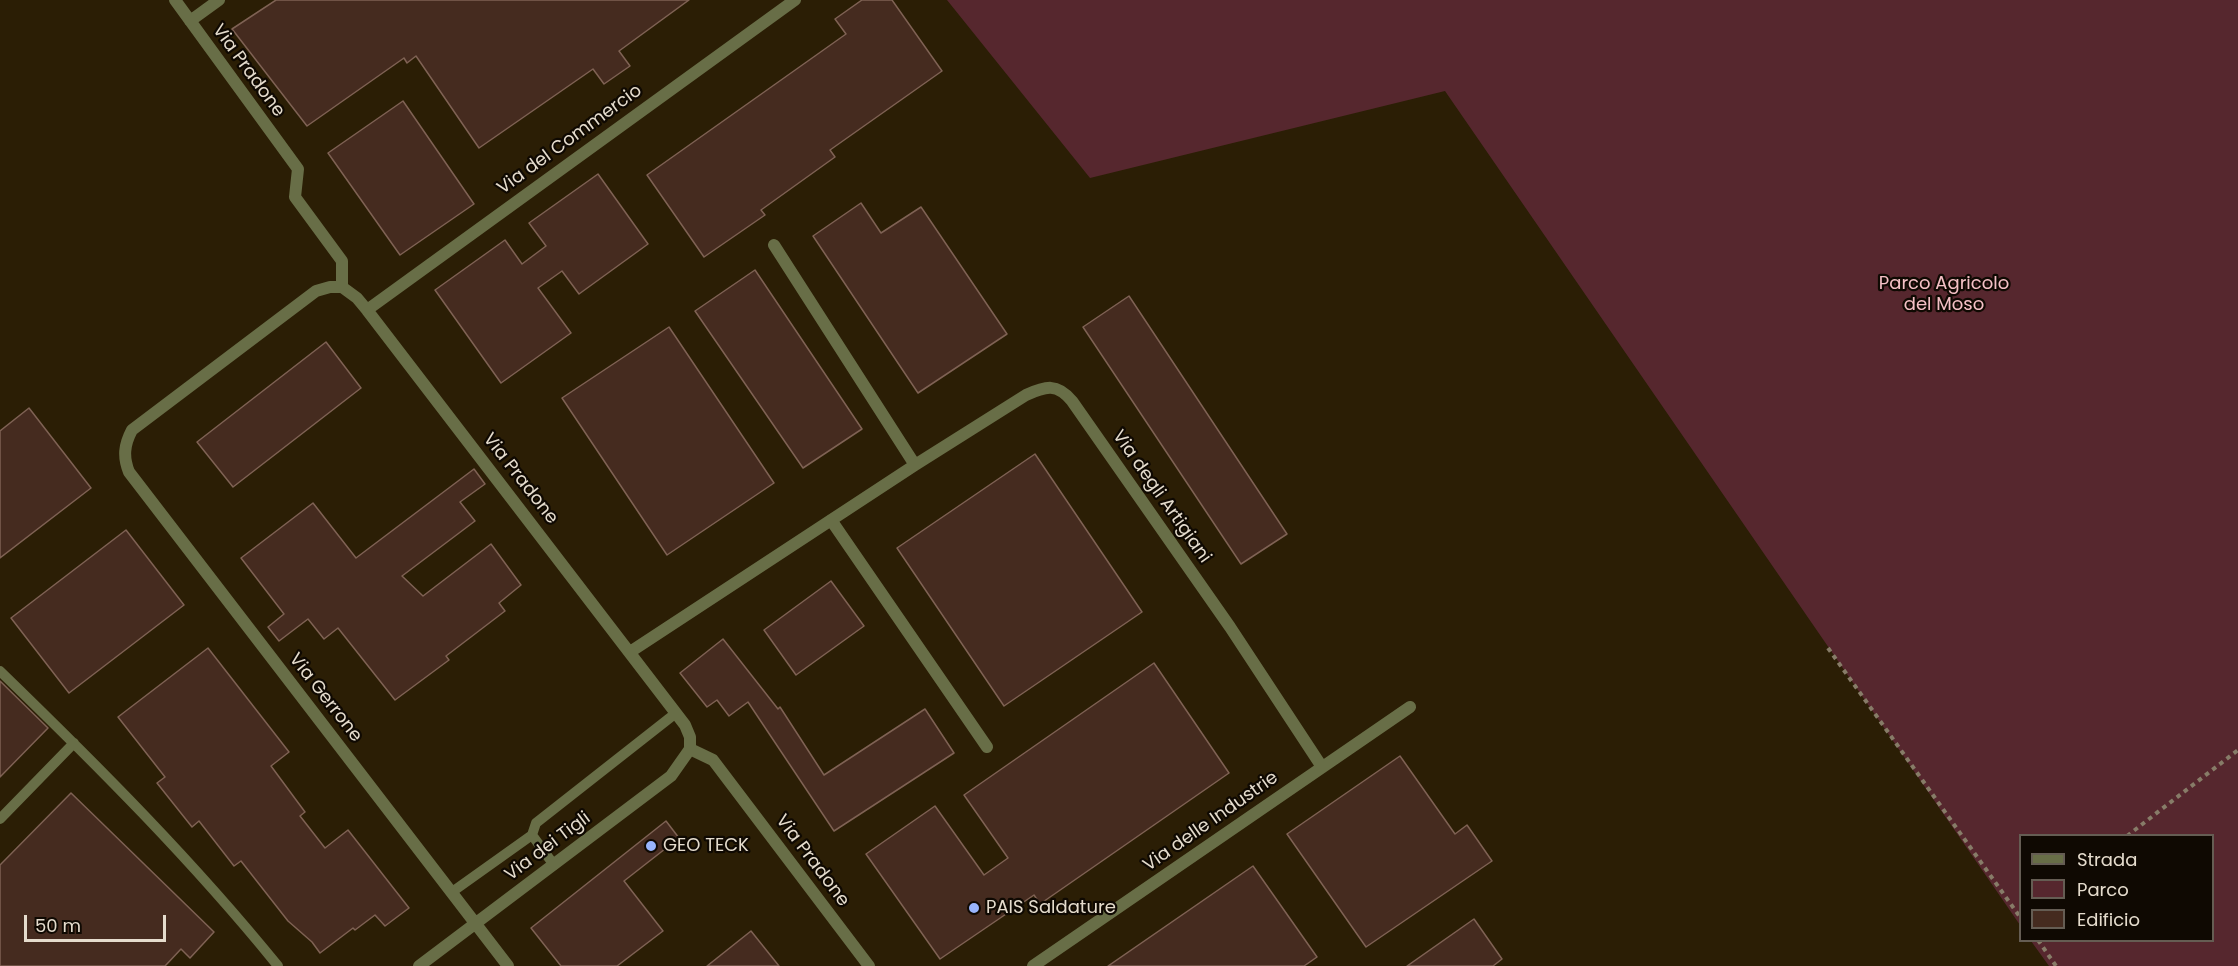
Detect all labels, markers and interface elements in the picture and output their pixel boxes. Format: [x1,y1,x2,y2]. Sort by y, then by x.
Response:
street label: Via Pradone [207,20,289,122]
street label: Via del Commercio [494,80,646,200]
park label: Parco Agricolo del Moso [1879,273,2009,316]
street label: Via degli Artigiani [1107,426,1215,568]
street label: Via Pradone [478,429,562,529]
street label: Via Gerrone [284,649,366,747]
street label: Via delle Industrie [1139,767,1283,877]
street label: Via dei Tigli [501,808,595,886]
street label: Via Pradone [771,811,853,911]
legend [2019,834,2214,942]
place label: GEO TECK [663,835,749,857]
marker: GEO TECK [644,839,658,853]
text: Strada [2077,847,2137,872]
text: Parco [2077,877,2129,902]
place label: PAIS Saldature [986,897,1116,919]
marker: PAIS Saldature [967,901,981,915]
scale bar [27,903,170,941]
text: Edificio [2077,907,2140,932]
text: 50 m [35,913,81,938]

